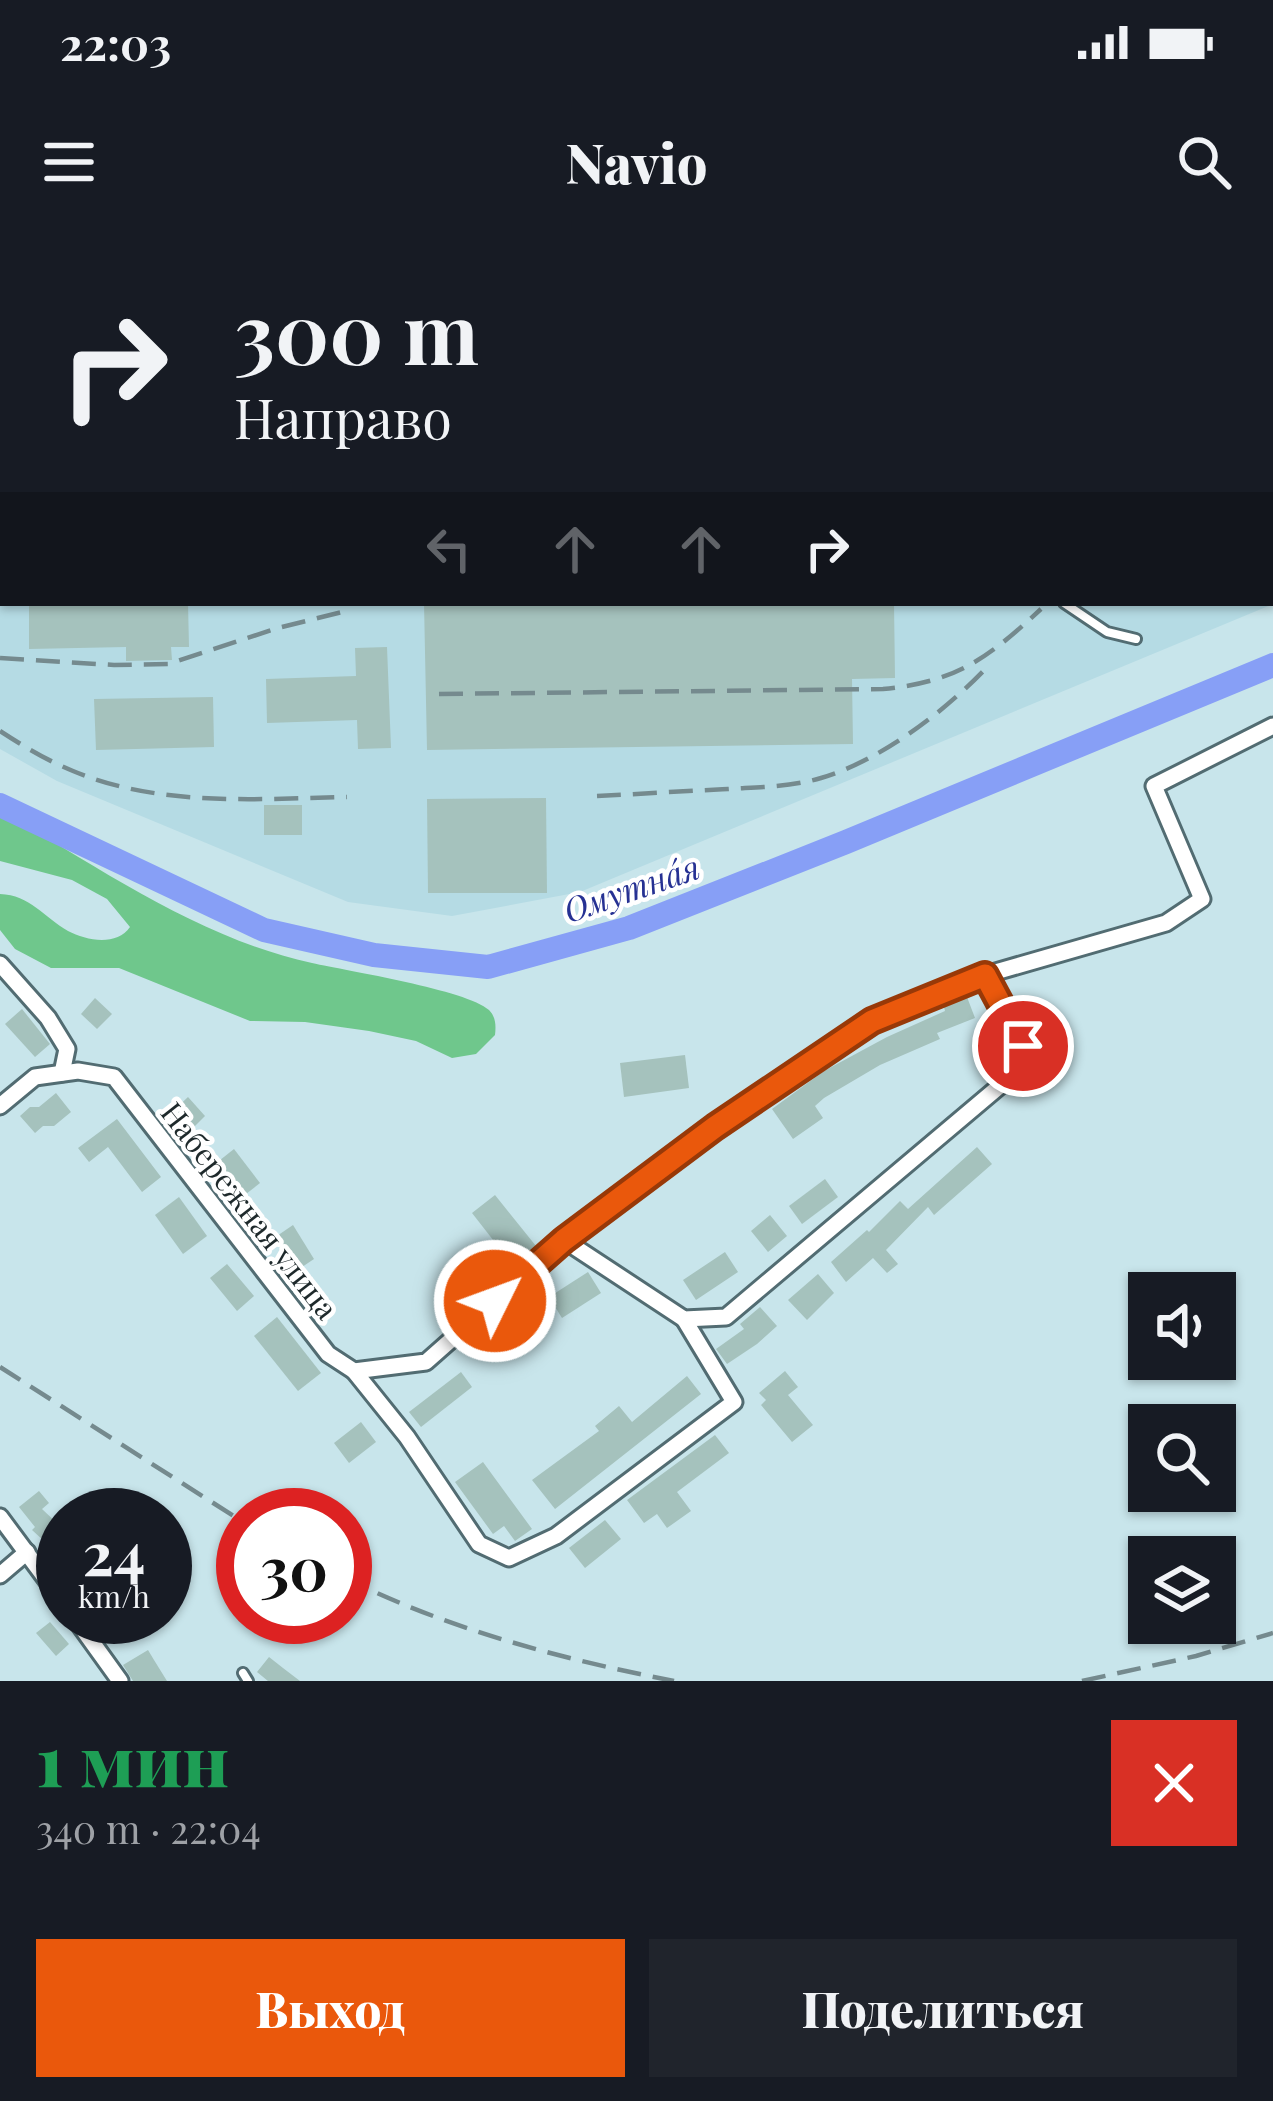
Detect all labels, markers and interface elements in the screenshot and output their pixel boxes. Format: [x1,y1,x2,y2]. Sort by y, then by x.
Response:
text: 22:03 [60,12,171,72]
text: Navio [566,126,707,198]
icon: menu [36,129,102,195]
icon: search [1171,129,1237,195]
text: 300 m [234,274,479,386]
icon: right [36,288,192,444]
text: Направо [234,381,452,453]
icon: left [416,516,482,582]
icon: ahead [542,516,608,582]
icon: ahead [668,516,734,582]
icon: right [794,516,860,582]
water label: Омутна́я [557,843,705,931]
pin [972,995,1074,1097]
icon: arrive [990,1013,1056,1079]
street label: Набережная улица [153,1093,347,1327]
position arrow [432,1238,558,1364]
map controls [1128,1272,1236,1644]
button: sound [1128,1272,1236,1380]
button: search [1128,1404,1236,1512]
speed limit sign: 30 [216,1488,372,1644]
text: 24 [82,1511,146,1591]
button: layers [1128,1536,1236,1644]
text: km/h [78,1576,150,1616]
text: 1 мин [36,1709,229,1805]
button: close [1111,1720,1237,1846]
text: 340 m · 22:04 [36,1802,261,1854]
button: Выход [36,1939,625,2077]
button: Поделиться [649,1939,1237,2077]

